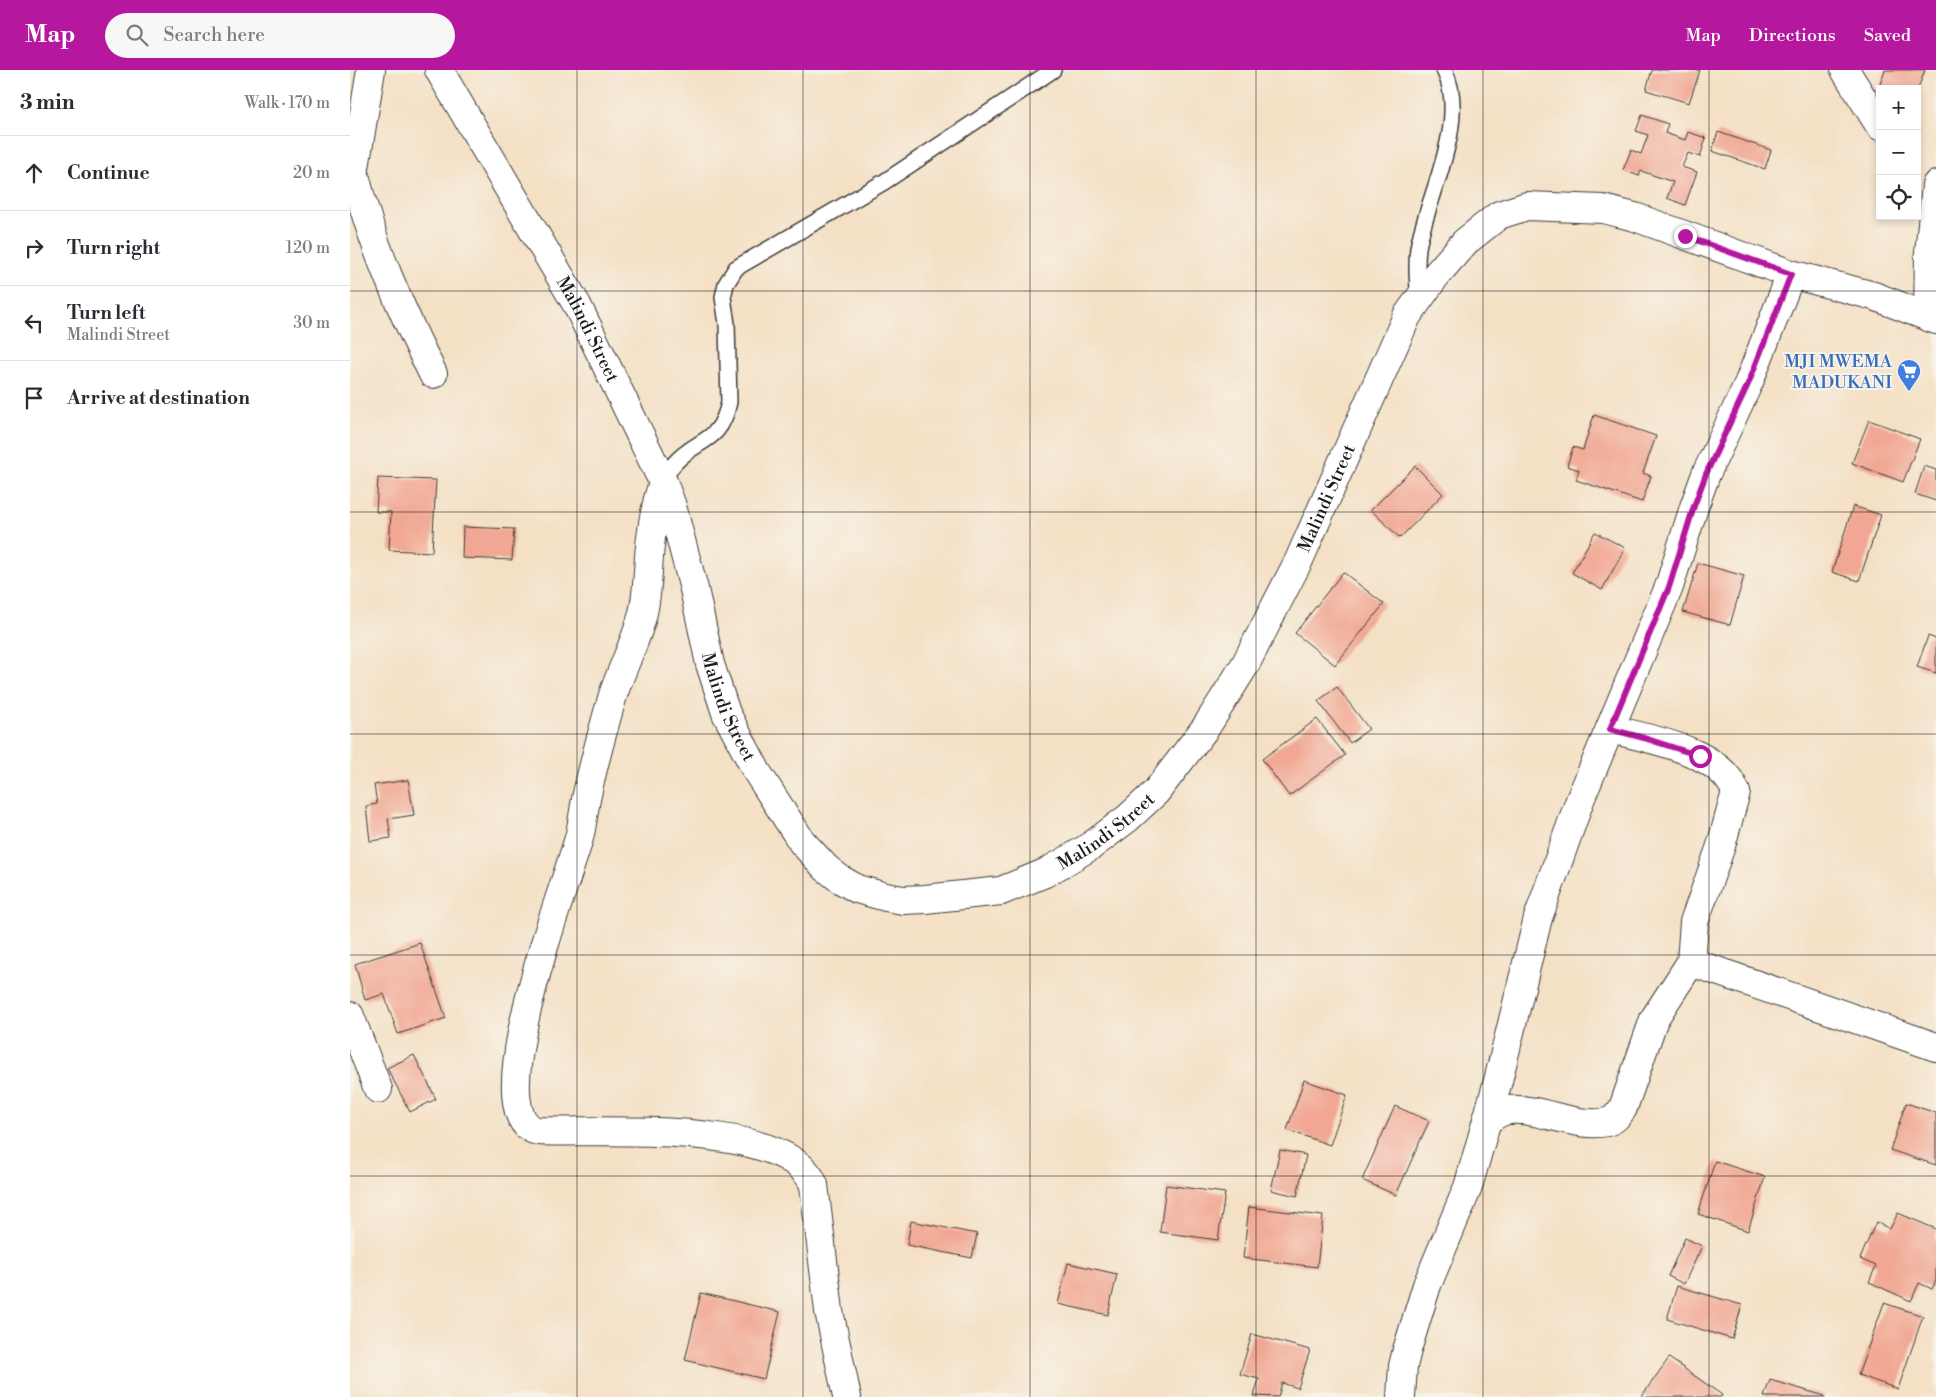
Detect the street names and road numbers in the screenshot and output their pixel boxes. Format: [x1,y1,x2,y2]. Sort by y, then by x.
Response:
street label: Malindi Street [551,272,624,387]
street label: Malindi Street [1293,440,1361,556]
street label: Malindi Street [696,651,761,766]
street label: Malindi Street [1053,788,1160,876]

